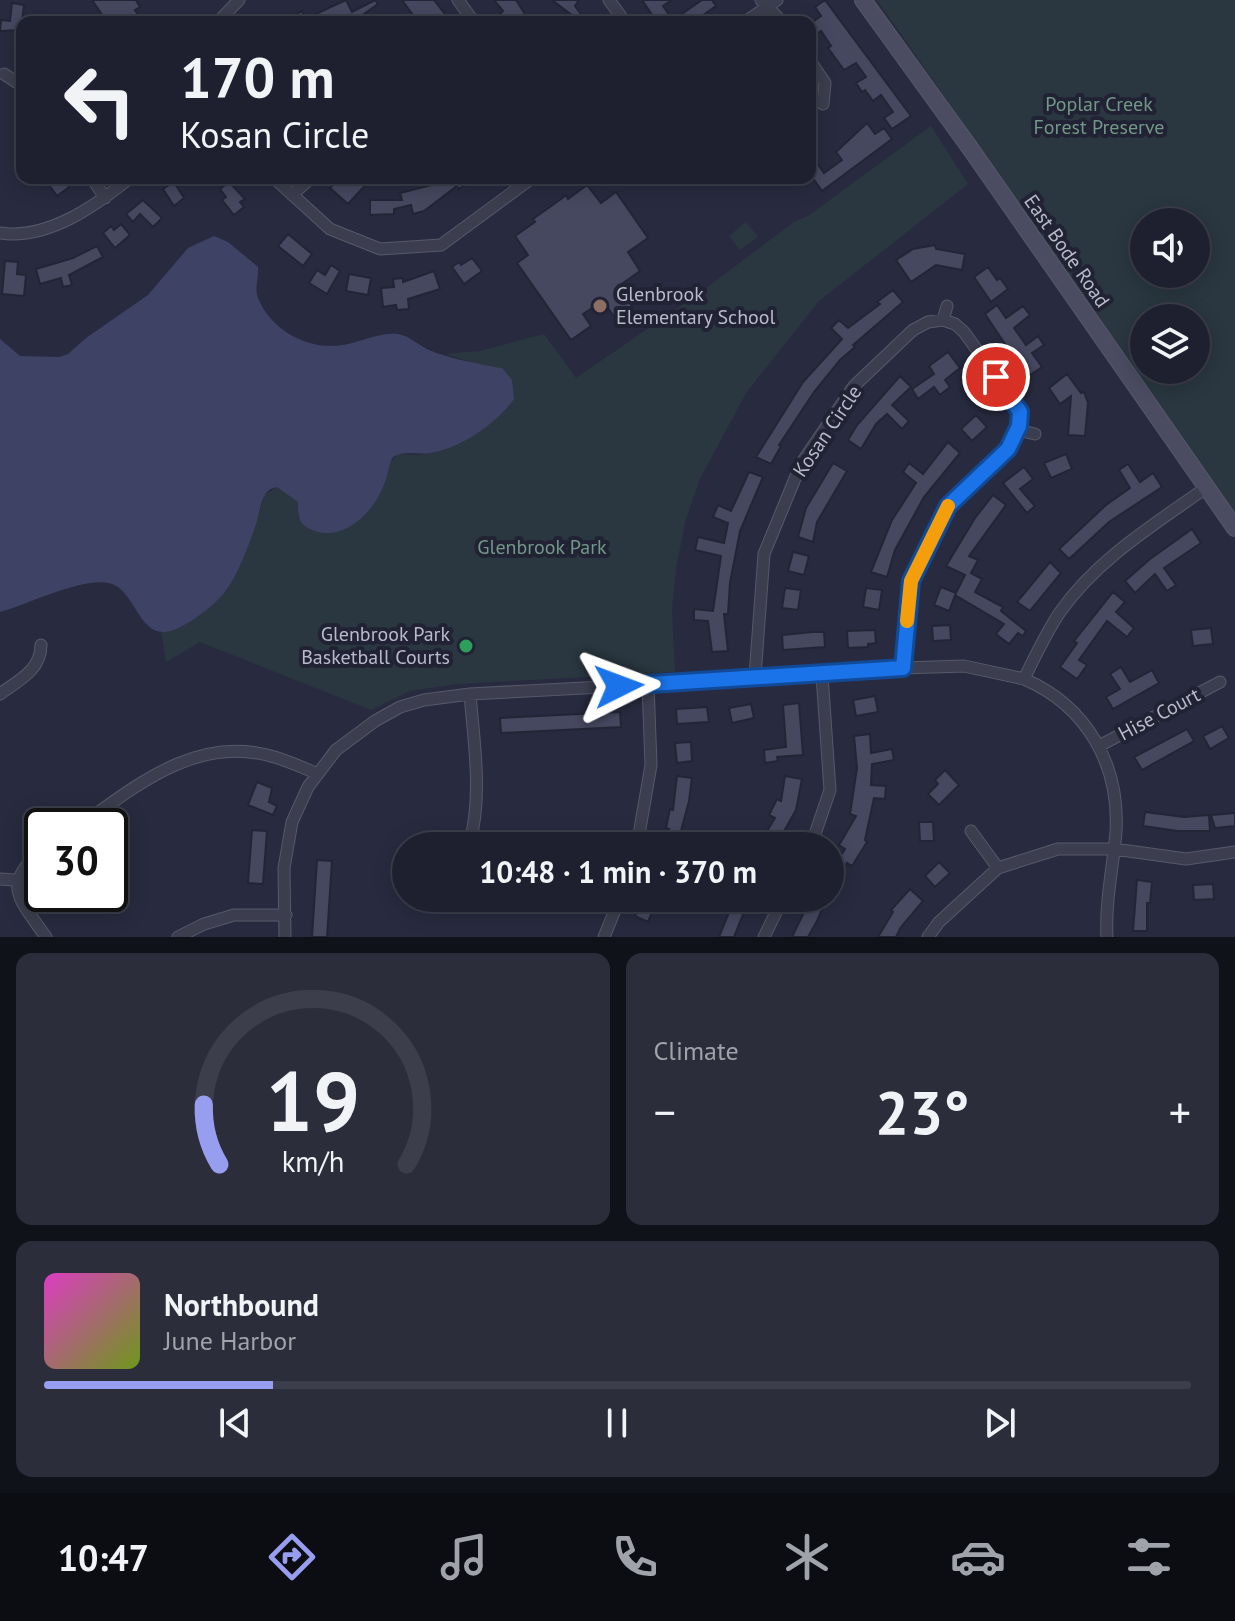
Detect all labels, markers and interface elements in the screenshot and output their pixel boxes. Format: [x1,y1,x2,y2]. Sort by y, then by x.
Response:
text: 170 m [180,41,335,113]
icon: left [48,48,152,152]
park label: Poplar Creek Forest Preserve [1034,91,1164,140]
text: Kosan Circle [180,111,369,158]
street label: East Bode Road [1018,189,1116,313]
map controls [1130,208,1210,384]
button: sound [1130,208,1210,288]
place label: Glenbrook Elementary School [616,281,776,330]
marker: Glenbrook Elementary School [591,297,609,315]
button: layers [1130,304,1210,384]
pin [962,343,1030,411]
icon: arrive [974,355,1018,399]
street label: Kosan Circle [787,380,867,482]
park label: Glenbrook Park [477,534,607,560]
place label: Glenbrook Park Basketball Courts [301,621,450,670]
marker: Glenbrook Park Basketball Courts [457,637,475,655]
position arrow [577,644,661,728]
street label: Hise Court [1114,681,1205,746]
speed limit sign: 30 [24,808,128,912]
text: 10:48 · 1 min · 370 m [479,852,757,891]
text: Climate [654,1034,739,1067]
text: 19 [266,1046,360,1154]
text: 23° [875,1073,969,1151]
text: − [654,1083,676,1140]
text: + [1169,1083,1191,1140]
text: km/h [281,1143,344,1180]
text: Northbound [164,1285,319,1324]
text: June Harbor [164,1324,296,1357]
icon: previous [213,1401,257,1445]
icon: pause [595,1401,639,1445]
icon: next [978,1401,1022,1445]
icon: directions [264,1529,320,1585]
icon: music [436,1529,492,1585]
icon: phone [607,1529,663,1585]
icon: climate [779,1529,835,1585]
icon: car [950,1529,1006,1585]
icon: filters [1121,1529,1177,1585]
text: 10:47 [58,1534,149,1581]

